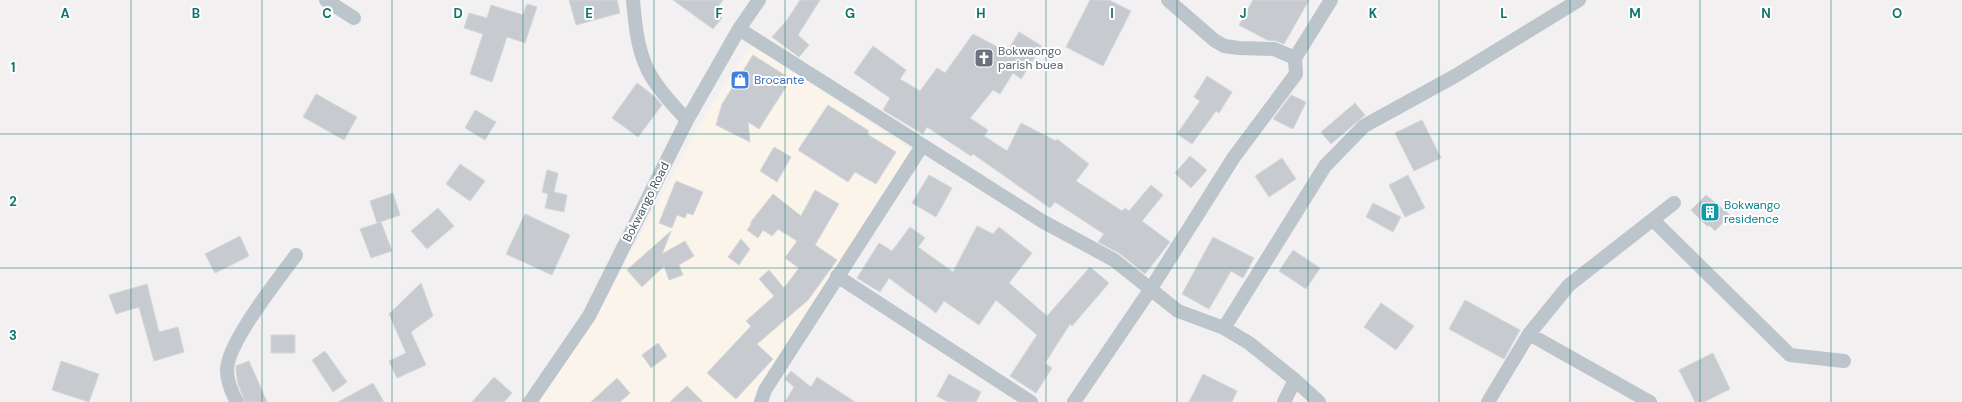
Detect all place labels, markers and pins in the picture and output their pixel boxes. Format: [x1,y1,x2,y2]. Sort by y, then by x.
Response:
place label: Bokwaongo parish buea [998,43,1063,73]
church icon: Bokwaongo parish buea [973,47,995,69]
shop icon: Brocante [729,69,751,91]
place label: Brocante [754,72,804,88]
place label: Bokwango residence [1724,197,1780,227]
building icon: Bokwango residence [1699,201,1721,223]

